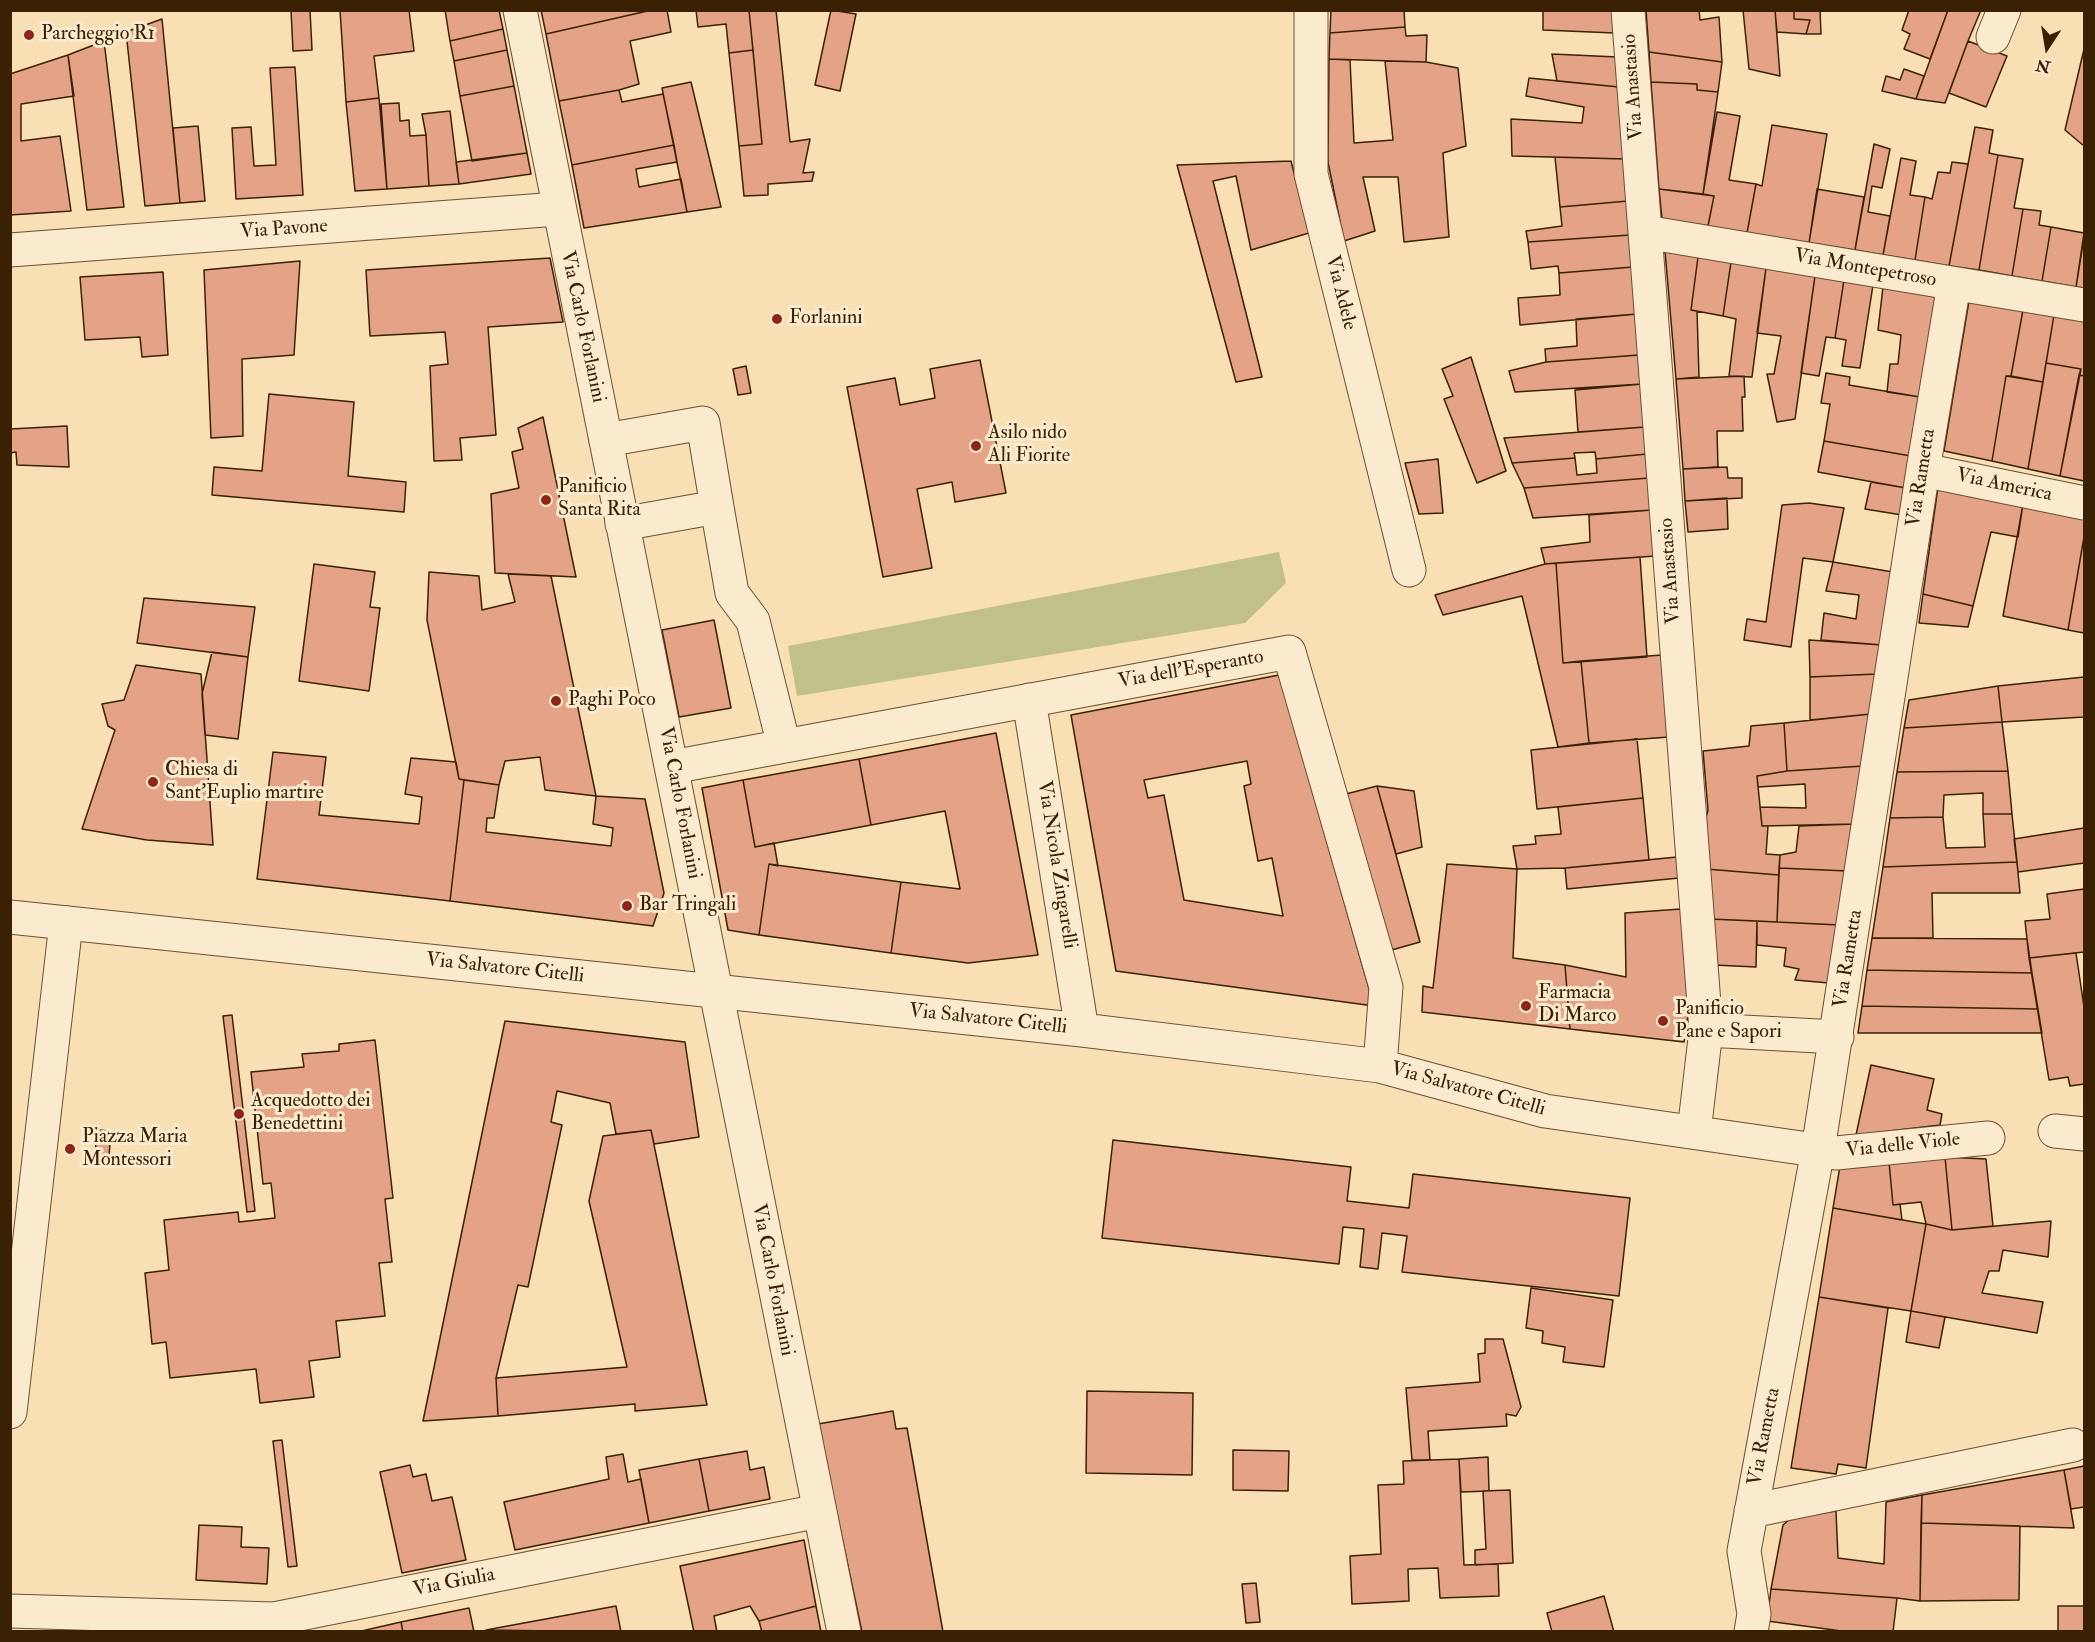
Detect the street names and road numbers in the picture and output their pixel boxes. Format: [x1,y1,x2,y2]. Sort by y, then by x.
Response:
street label: Via Anastasio [1618,33,1650,141]
street label: Via Pavone [239,215,329,245]
street label: Via Montepetroso [1792,245,1938,293]
street label: Via Carlo Forlanini [554,249,610,405]
street label: Via Adele [1319,253,1361,333]
street label: Via Rametta [1902,427,1942,529]
street label: Via America [1954,464,2054,508]
street label: Via Anastasio [1655,517,1687,625]
street label: Via dell'Esperanto [1117,645,1265,695]
street label: Via Carlo Forlanini [652,725,706,881]
street label: Via Nicola Zingarelli [1031,779,1081,951]
street label: Via Rametta [1829,908,1869,1010]
street label: Via Salvatore Citelli [425,949,585,989]
street label: Via Salvatore Citelli [908,1000,1068,1040]
street label: Via Salvatore Citelli [1388,1058,1548,1122]
street label: Via delle Viole [1845,1128,1961,1164]
street label: Via Carlo Forlanini [745,1202,799,1358]
street label: Via Rametta [1744,1386,1786,1488]
street label: Via Giulia [411,1563,497,1603]

